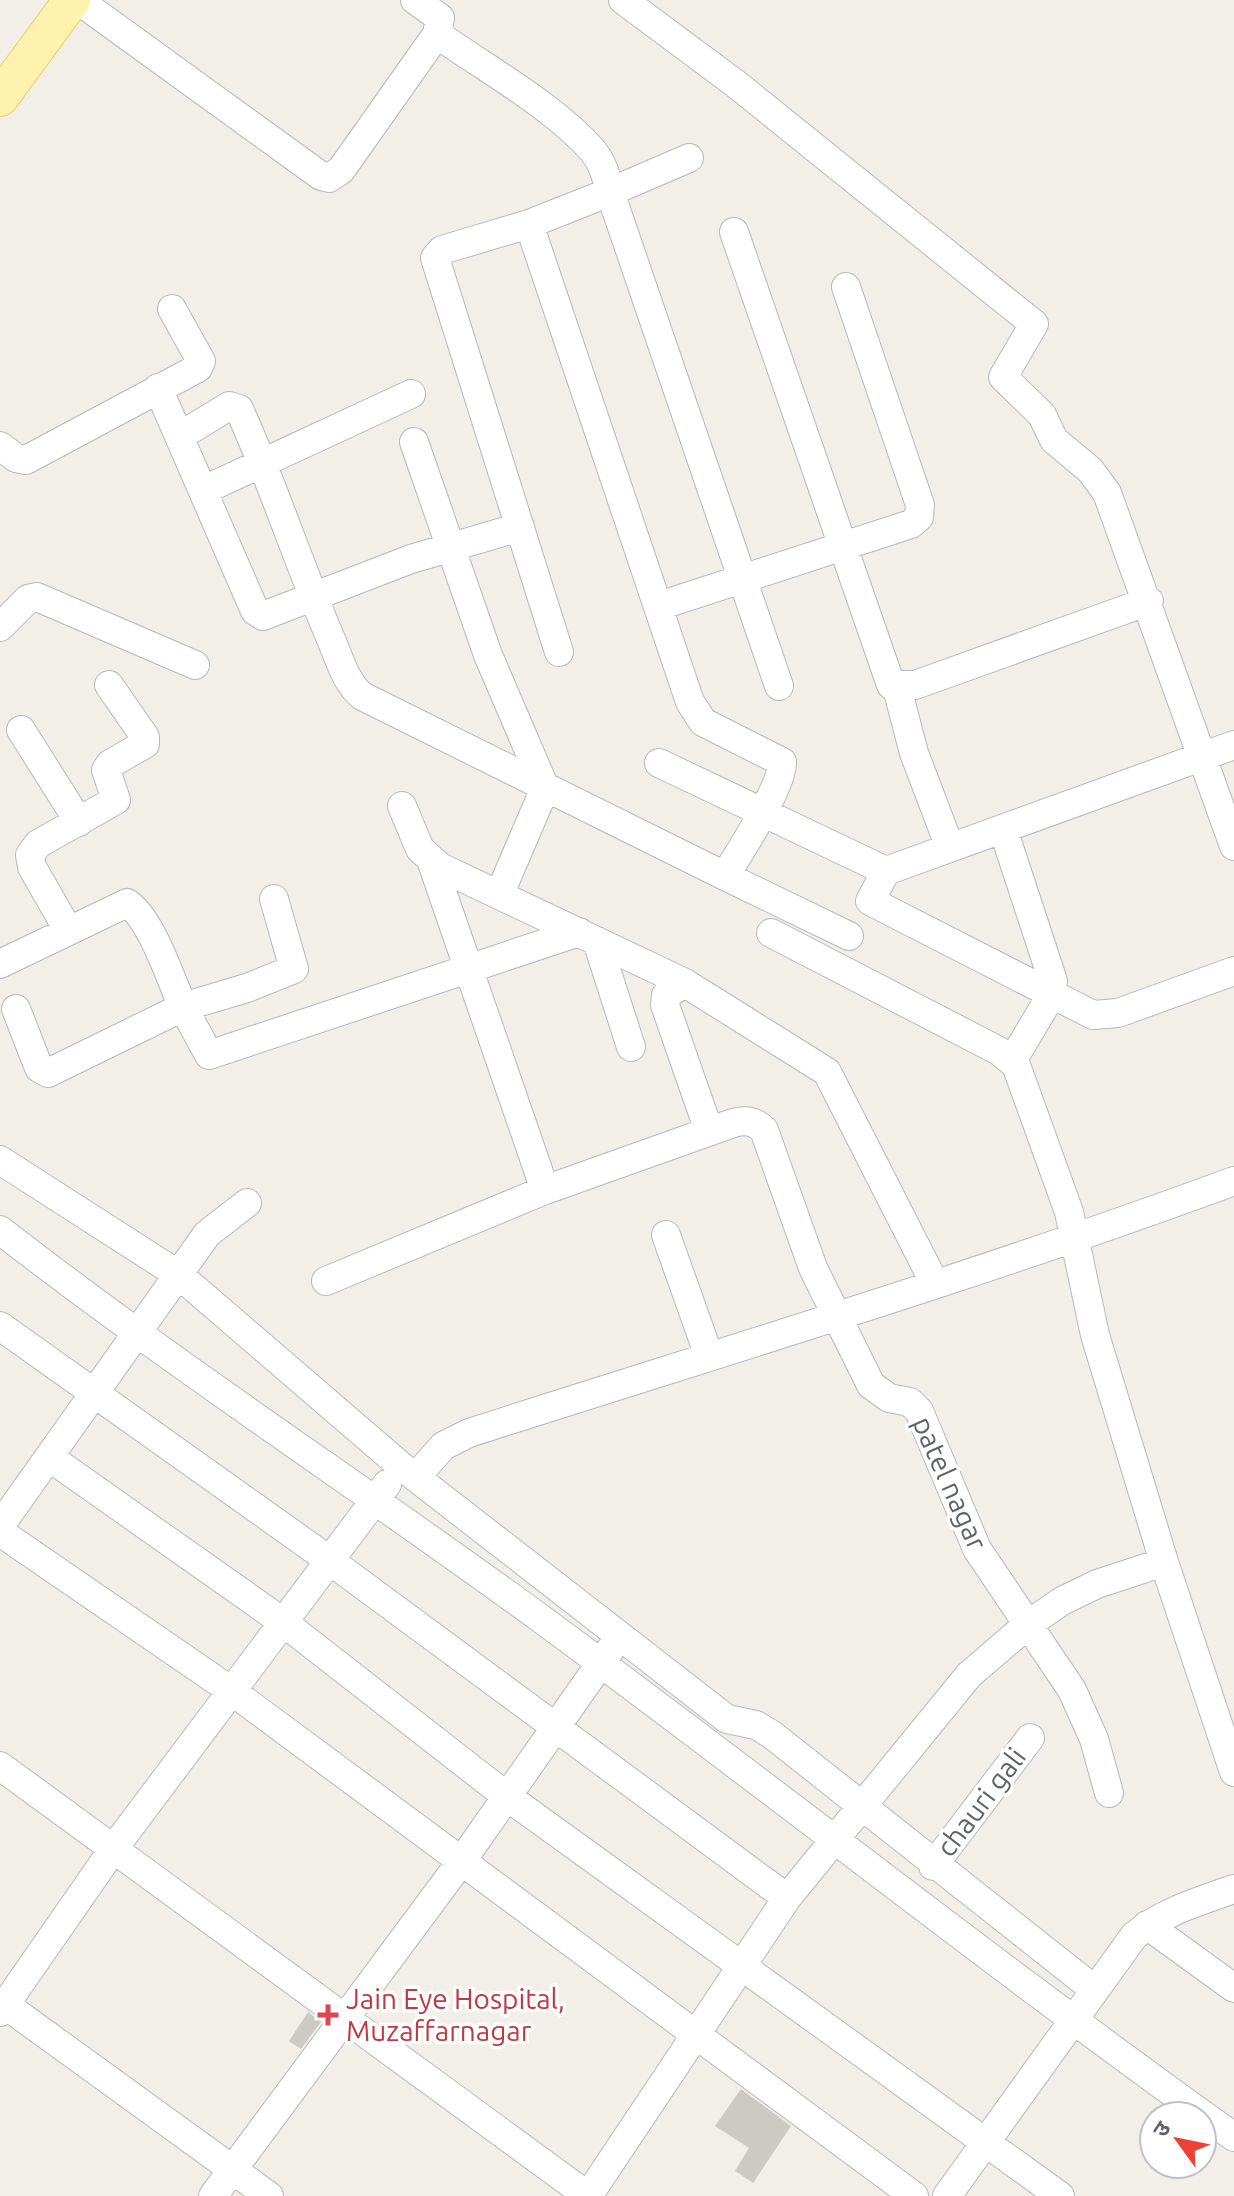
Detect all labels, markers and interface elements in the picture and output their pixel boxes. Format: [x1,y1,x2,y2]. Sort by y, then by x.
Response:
street label: patel nagar [907,1411,994,1554]
street label: chauri gali [930,1741,1031,1862]
place label: Jain Eye Hospital, Muzaffarnagar [346,1983,565,2046]
marker: Jain Eye Hospital, Muzaffarnagar [317,2004,339,2026]
north arrow [1138,2100,1218,2180]
text: उ [1147,2116,1175,2141]

